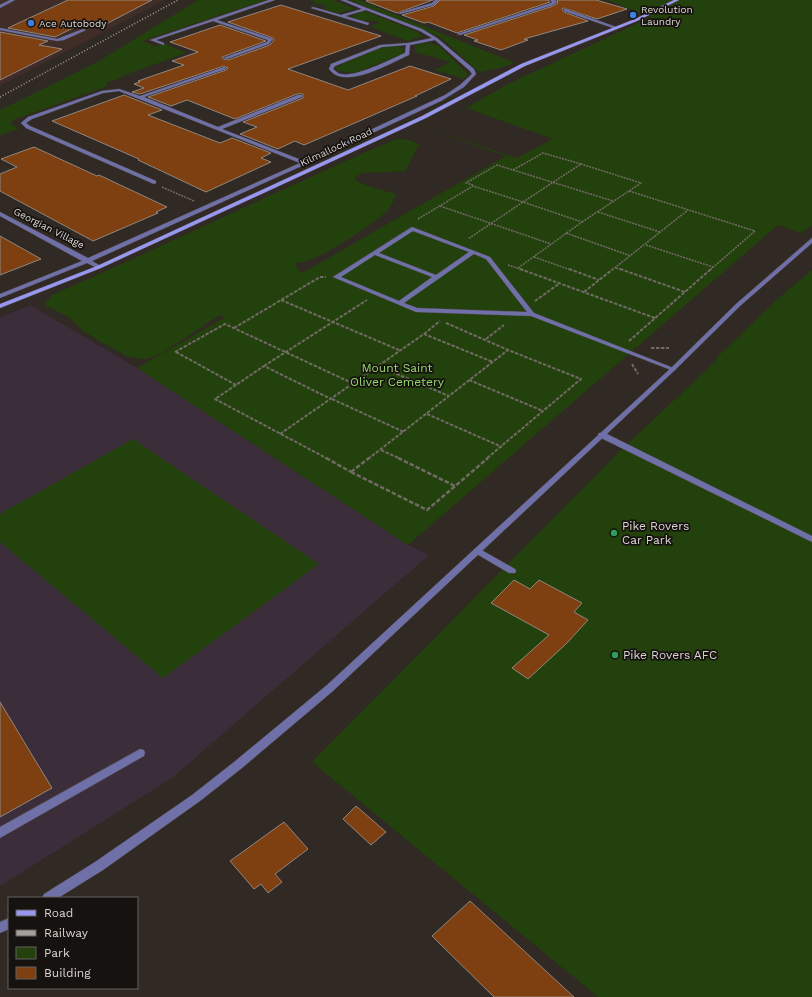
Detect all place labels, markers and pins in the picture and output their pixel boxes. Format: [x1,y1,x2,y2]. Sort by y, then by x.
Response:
place label: Revolution Laundry [641,4,693,27]
marker: Revolution Laundry [628,10,638,20]
marker: Ace Autobody [26,18,36,28]
place label: Ace Autobody [39,18,107,29]
place label: Pike Rovers Car Park [622,519,689,547]
marker: Pike Rovers Car Park [609,528,619,538]
place label: Pike Rovers AFC [623,648,717,662]
marker: Pike Rovers AFC [610,650,620,660]

